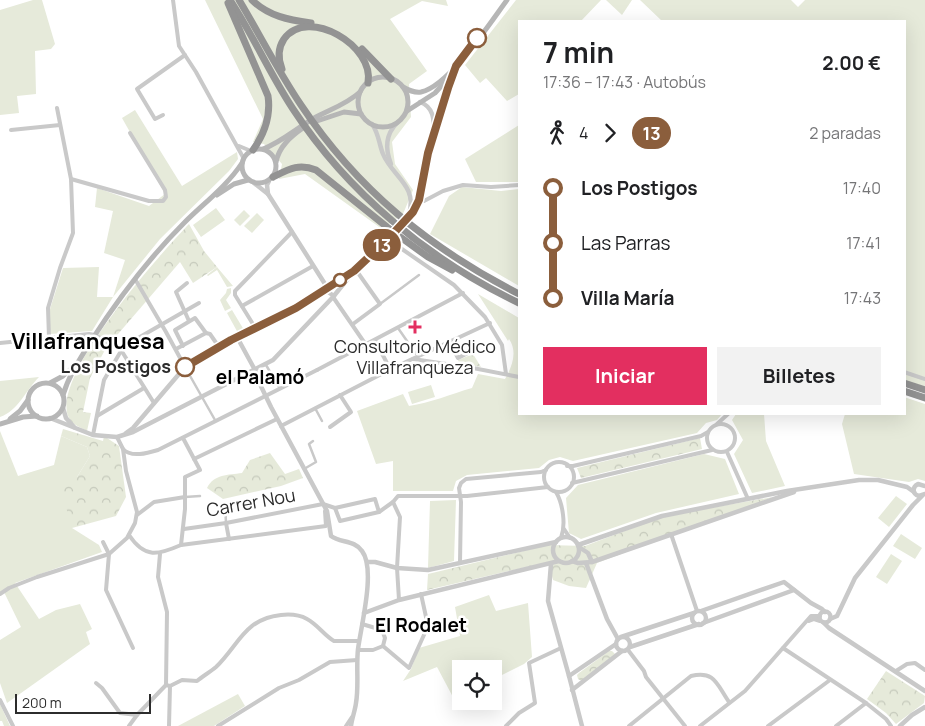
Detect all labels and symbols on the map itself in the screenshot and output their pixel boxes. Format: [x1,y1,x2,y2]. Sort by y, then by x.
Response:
unlabelled marker [467,28,487,48]
line badge: 13 [360,229,404,261]
unlabelled marker [333,273,347,287]
marker: Consultorio Médico Villafranqueza [408,320,422,334]
district label: Villafranquesa [11,326,165,356]
place label: Consultorio Médico Villafranqueza [334,334,496,379]
place label: Los Postigos [61,354,171,378]
marker: Los Postigos [175,357,195,377]
district label: el Palamó [216,364,304,390]
street label: Carrer Nou [204,482,297,522]
district label: El Rodalet [375,612,467,638]
scale bar [15,691,151,714]

